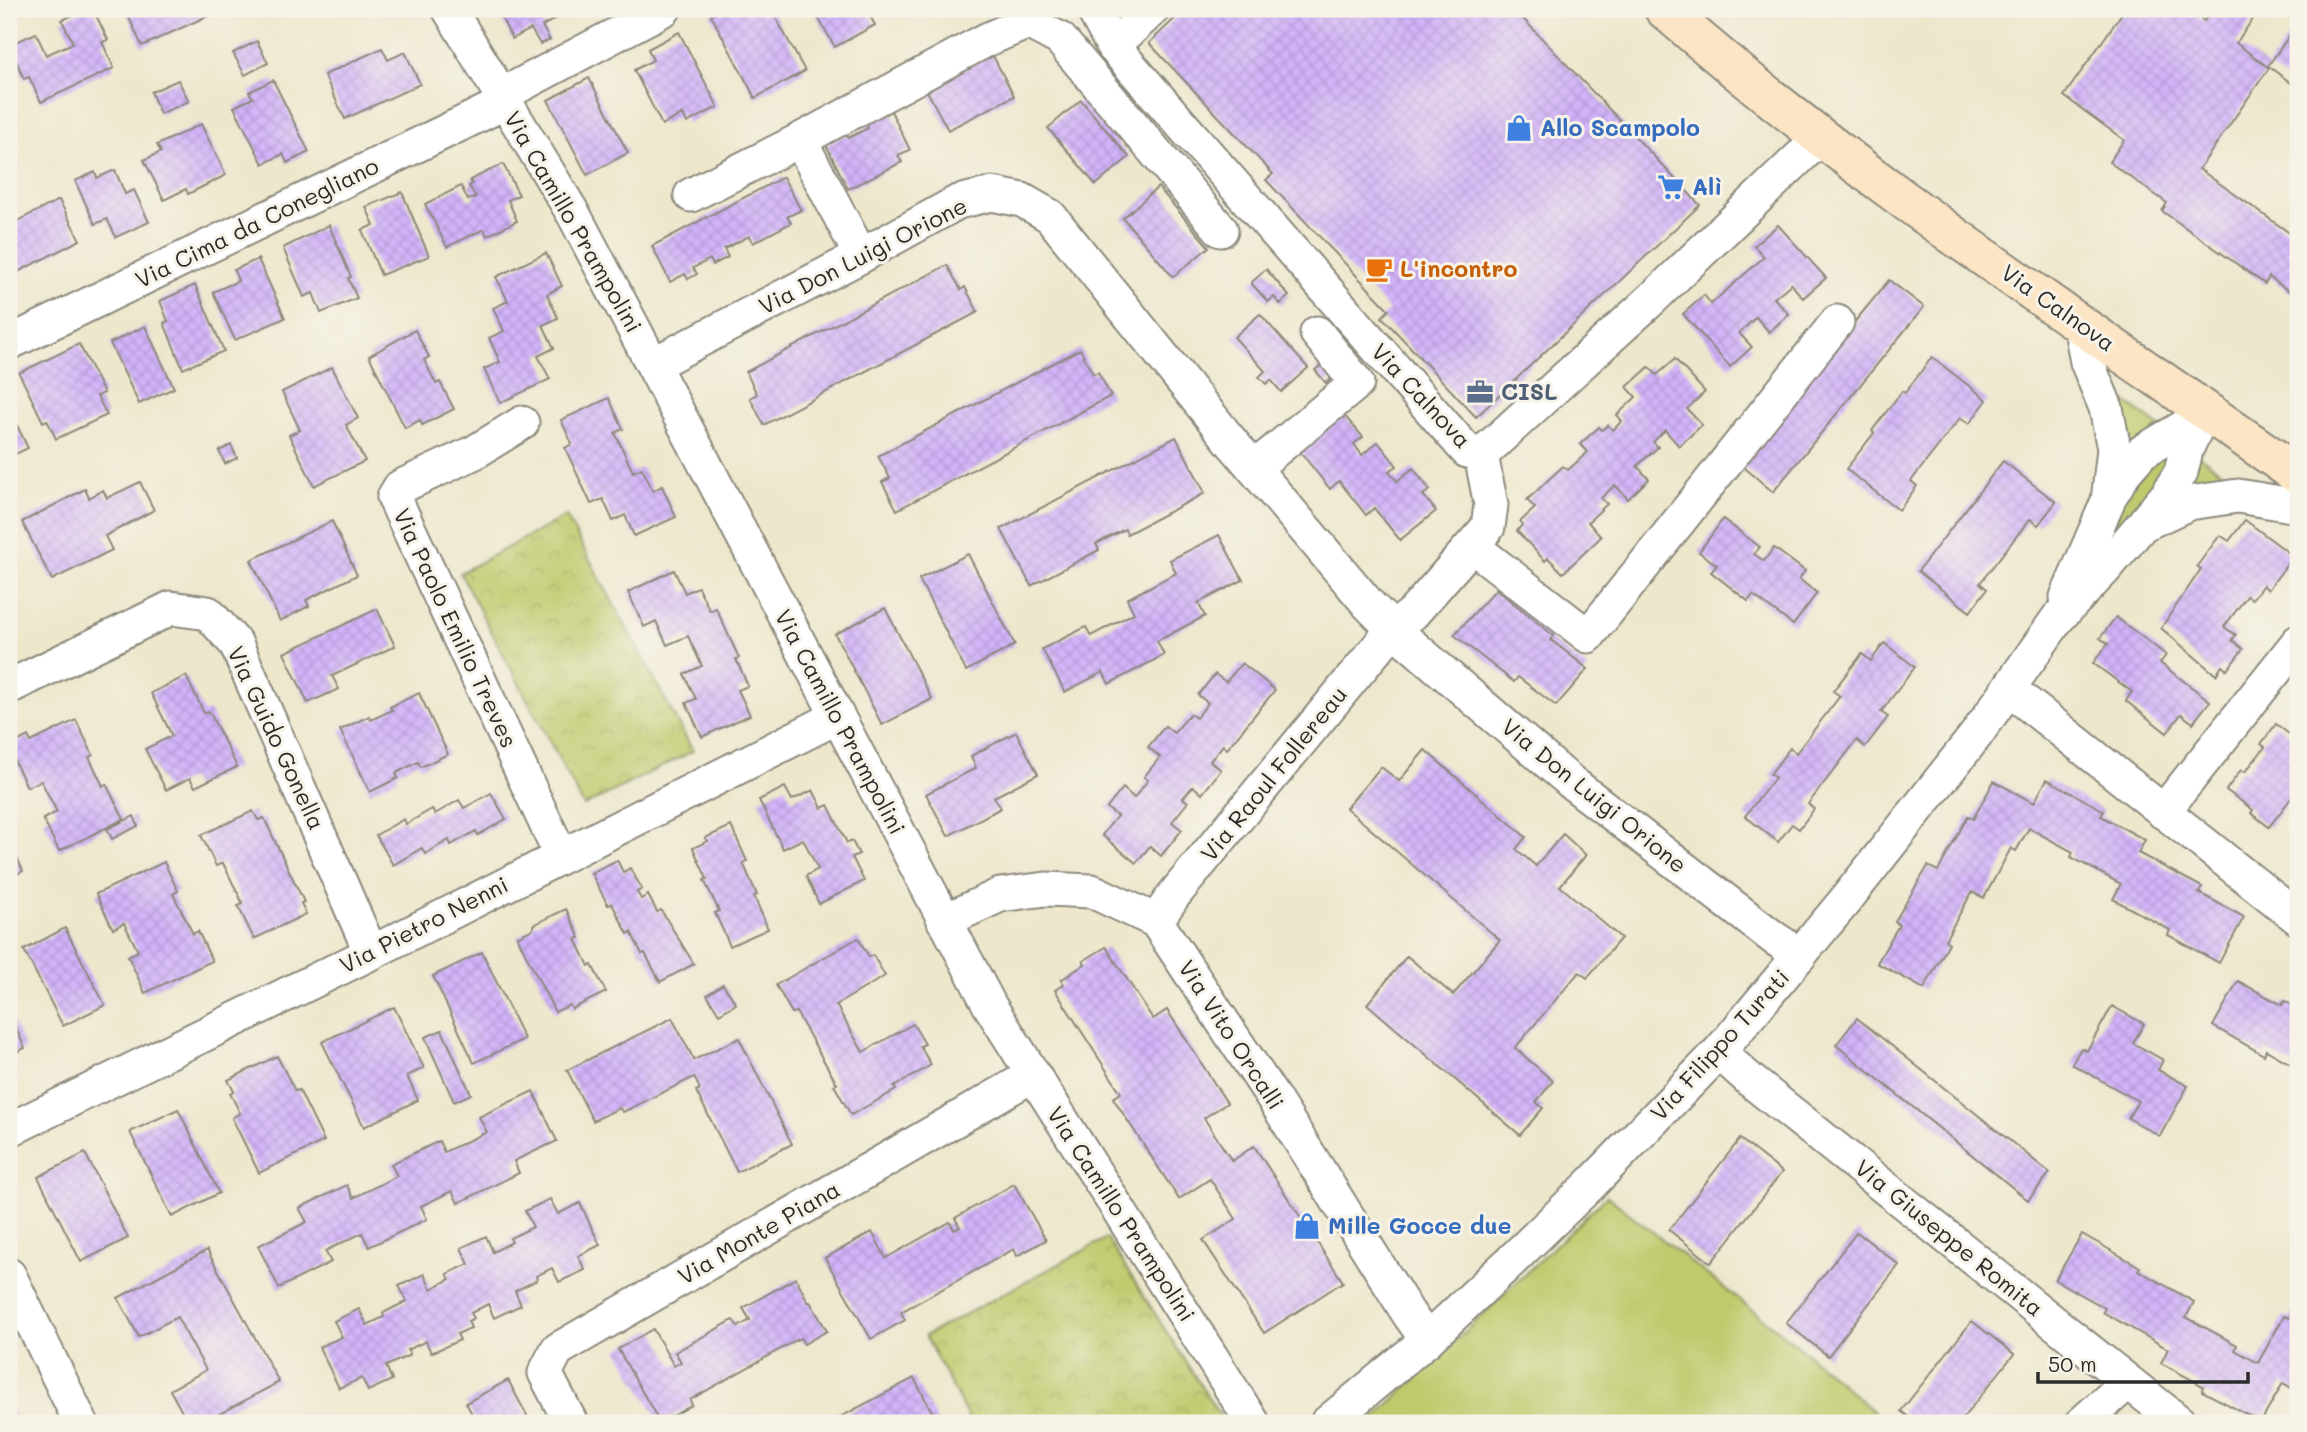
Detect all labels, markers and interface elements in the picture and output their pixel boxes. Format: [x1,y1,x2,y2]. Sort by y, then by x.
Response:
street label: Via Camillo Prampolini [498,105,650,338]
place label: Allo Scampolo [1540,112,1700,142]
shop icon: Allo Scampolo [1504,113,1534,143]
street label: Via Cima da Conegliano [130,150,383,294]
place label: Alì [1692,171,1722,201]
supermarket icon: Alì [1656,172,1686,202]
street label: Via Don Luigi Orione [753,190,972,321]
place label: L'incontro [1400,253,1518,283]
cafe icon: L'incontro [1364,254,1394,284]
street label: Via Calnova [1996,257,2122,358]
street label: Via Calnova [1365,336,1478,454]
place label: CISL [1501,376,1558,406]
office icon: CISL [1465,377,1495,407]
street label: Via Paolo Emilio Treves [387,503,525,752]
street label: Via Camillo Prampolini [769,604,913,839]
street label: Via Guido Gonella [221,641,333,834]
street label: Via Raoul Follereau [1193,680,1353,867]
street label: Via Don Luigi Orione [1496,711,1693,879]
street label: Via Pietro Nenni [334,869,513,980]
street label: Via Vito Orcalli [1172,954,1291,1115]
street label: Via Filippo Turati [1643,962,1795,1126]
street label: Via Camillo Prampolini [1041,1100,1203,1327]
street label: Via Giuseppe Romita [1849,1152,2050,1322]
street label: Via Monte Piana [672,1174,845,1291]
place label: Mille Gocce due [1328,1210,1511,1240]
shop icon: Mille Gocce due [1292,1211,1322,1241]
scale bar [2038,1341,2248,1385]
text: 50 m [2048,1350,2097,1377]

